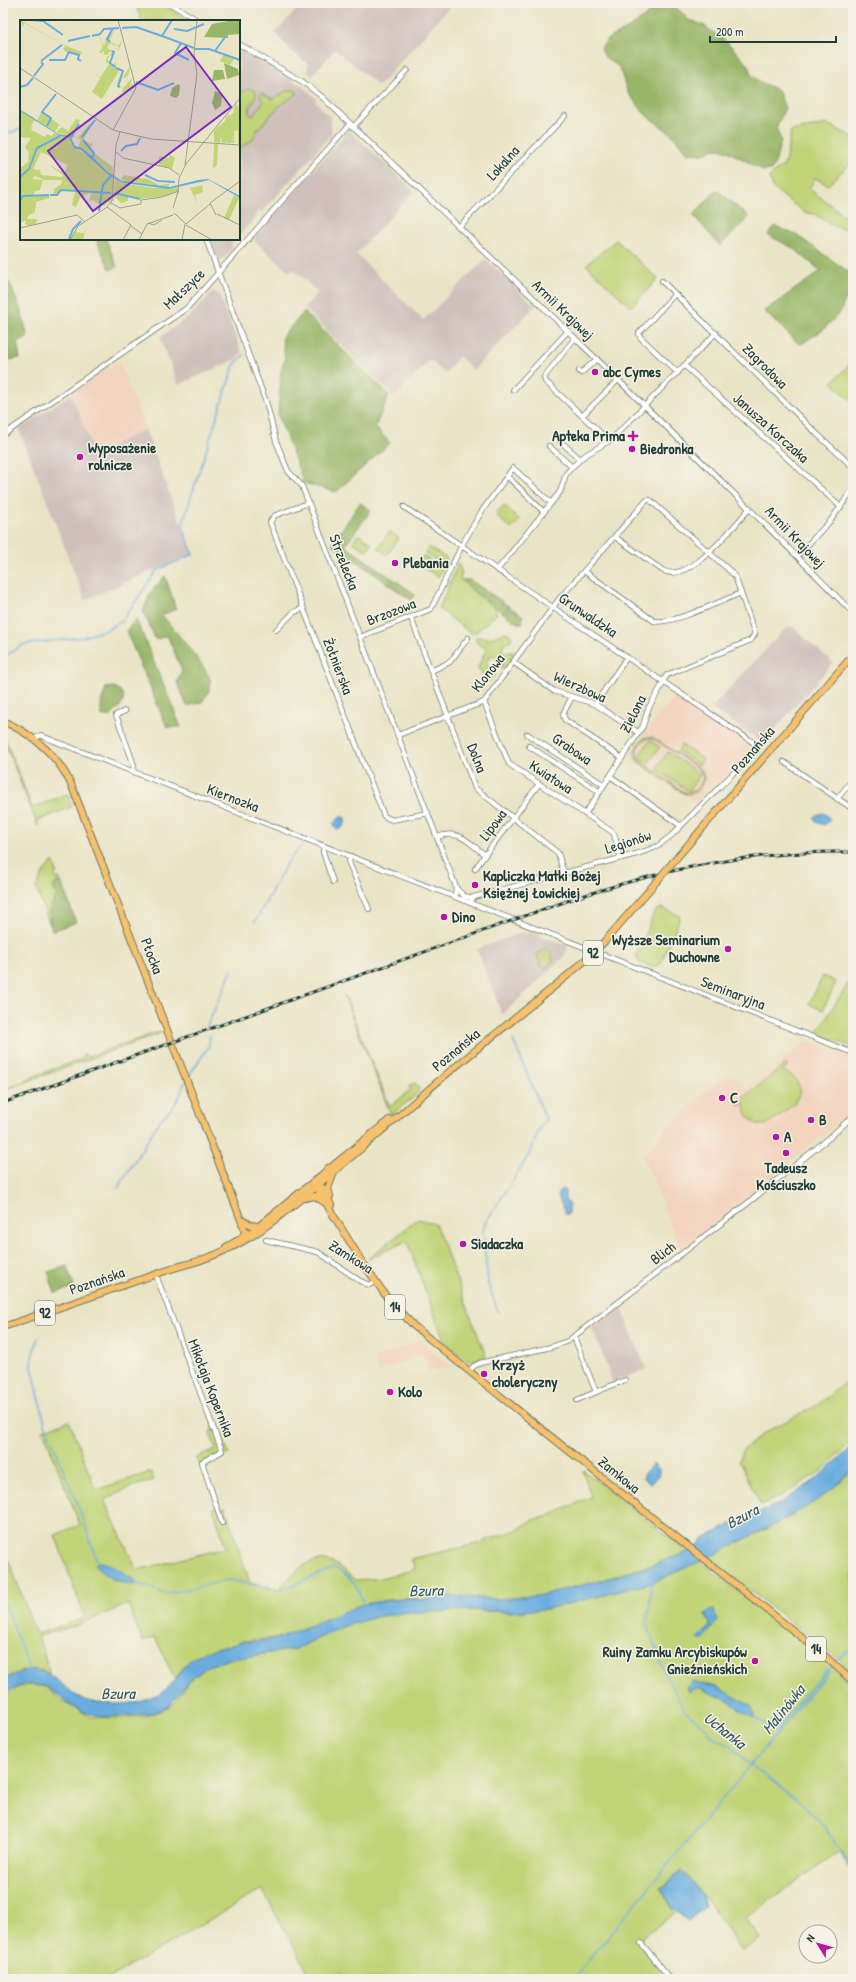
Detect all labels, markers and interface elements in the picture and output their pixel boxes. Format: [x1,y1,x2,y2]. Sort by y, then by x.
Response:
scale bar [710,18,836,44]
inset map [20,20,240,240]
text: 200 m [716,23,743,40]
street label: Lokalna [481,141,524,185]
street label: Małszyce [158,263,209,314]
street label: Armii Krajowej [528,275,599,345]
street label: Zagrodowa [738,338,793,393]
place label: abc Cymes [603,361,661,383]
marker: abc Cymes [590,367,600,377]
street label: Janusza Korczaka [729,388,814,467]
place label: Apteka Prima [552,425,625,447]
marker: Apteka Prima [628,431,638,441]
place label: Wyposażenie rolnicze [88,437,156,475]
place label: Biedronka [640,438,694,459]
marker: Biedronka [627,444,637,454]
marker: Wyposażenie rolnicze [75,452,85,462]
street label: Armii Krajowej [760,501,830,572]
street label: Strzelecka [324,531,365,593]
place label: Plebania [403,552,448,573]
marker: Plebania [390,558,400,568]
street label: Grunwaldzka [555,587,622,642]
street label: Brzozowa [363,593,419,630]
street label: Żołnierska [318,634,359,697]
street label: Klonowa [466,649,509,696]
street label: Wierzbowa [550,666,610,708]
street label: Zielona [614,691,651,736]
street label: Poznańska [726,721,779,778]
street label: Grabowa [548,728,596,770]
street label: Dolna [462,740,493,776]
street label: Kwiatowa [525,755,577,799]
street label: Kiernozka [204,778,262,817]
street label: Lipowa [474,805,511,845]
street label: Legionów [602,824,654,859]
place label: Kapliczka Matki Bożej Księżnej Łowickiej [483,865,601,903]
marker: Kapliczka Matki Bożej Księżnej Łowickiej [470,880,480,890]
place label: Dino [452,906,475,927]
marker: Dino [439,912,449,922]
place label: Wyższe Seminarium Duchowne [612,929,720,967]
street label: Płocka [136,935,169,977]
road number: 92 [583,941,603,965]
marker: Wyższe Seminarium Duchowne [723,944,733,954]
street label: Seminaryjna [698,971,769,1014]
street label: Poznańska [427,1023,484,1076]
place label: C [730,1087,738,1108]
marker: C [717,1093,727,1103]
place label: B [819,1109,827,1130]
marker: B [806,1115,816,1125]
place label: A [784,1126,792,1147]
marker: A [771,1132,781,1142]
marker: Tadeusz Kościuszko [781,1148,791,1158]
place label: Tadeusz Kościuszko [756,1157,816,1195]
place label: Siadaczka [471,1233,523,1254]
street label: Zamkowa [325,1235,378,1278]
street label: Blich [646,1236,680,1269]
marker: Siadaczka [458,1239,468,1249]
street label: Poznańska [66,1261,127,1300]
road number: 14 [385,1295,405,1319]
road number: 92 [35,1301,55,1325]
street label: Mikołaja Kopernika [183,1336,240,1440]
place label: Krzyż choleryczny [492,1354,558,1393]
marker: Krzyż choleryczny [479,1369,489,1379]
place label: Kolo [398,1381,422,1402]
marker: Kolo [385,1387,395,1397]
street label: Zamkowa [594,1451,645,1498]
water label: Bzura [722,1498,764,1534]
water label: Bzura [409,1578,445,1602]
road number: 14 [806,1637,826,1661]
place label: Ruiny Zamku Arcybiskupów Gnieźnieńskich [603,1641,748,1679]
marker: Ruiny Zamku Arcybiskupów Gnieźnieńskich [750,1656,760,1666]
water label: Malinówka [756,1678,811,1738]
water label: Bzura [101,1682,137,1704]
water label: Uchanka [699,1707,752,1755]
north arrow [798,1924,838,1964]
text: N [803,1931,817,1945]

